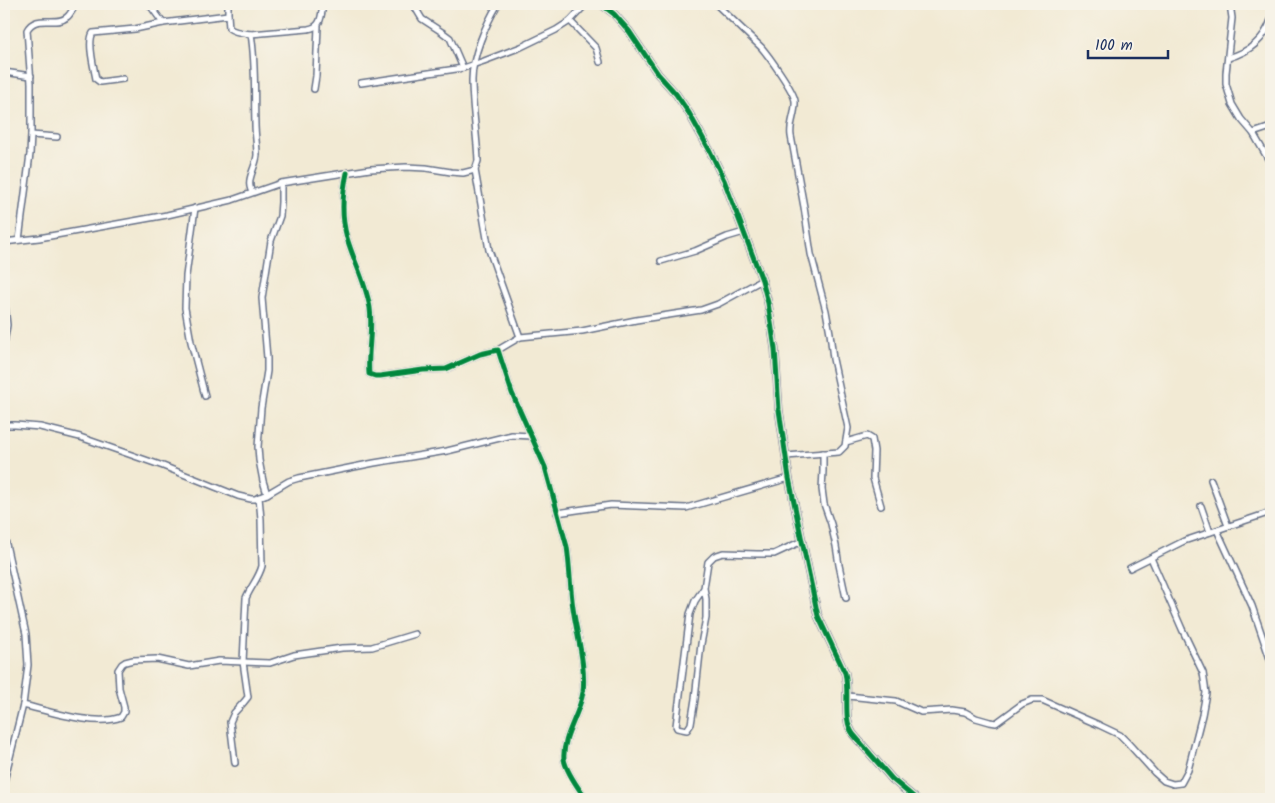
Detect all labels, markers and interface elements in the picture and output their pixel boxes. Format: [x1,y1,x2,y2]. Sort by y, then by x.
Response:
scale bar [1088,28,1168,60]
text: 100 m [1095,34,1133,58]

